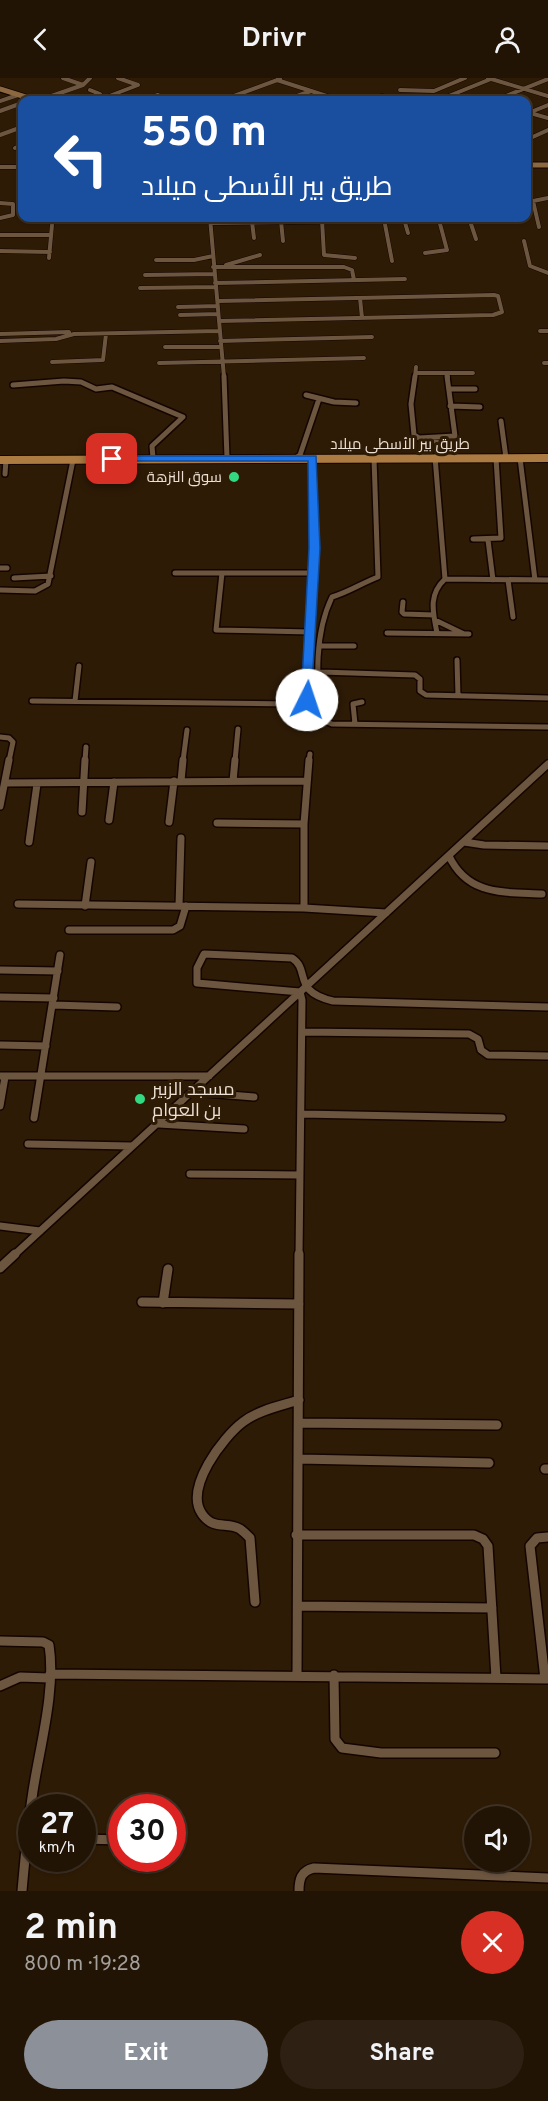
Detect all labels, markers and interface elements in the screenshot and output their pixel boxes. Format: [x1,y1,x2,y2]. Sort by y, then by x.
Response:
text: Drivr [242,22,306,56]
icon: back [24,23,57,56]
icon: person [491,23,524,56]
text: 550 m [141,108,267,161]
icon: left [42,120,120,198]
text: طريق بير الأسطى ميلاد [141,171,392,205]
pin [86,433,137,484]
street label: طريق بير الأسطى ميلاد [330,436,470,455]
icon: arrive [95,442,128,475]
place label: سوق النزهة [147,469,222,488]
marker: سوق النزهة [227,470,241,484]
position arrow [275,668,339,732]
place label: مسجد الزبير بن العوام [151,1079,234,1123]
marker: مسجد الزبير بن العوام [133,1092,147,1106]
speed limit sign: 30 [108,1794,186,1872]
map controls [464,1806,530,1872]
button: sound [464,1806,530,1872]
text: 27 [40,1807,74,1844]
text: km/h [39,1839,75,1858]
text: 2 min [24,1906,118,1952]
button: close [461,1911,524,1974]
text: 800 m · 19:28 [24,1952,141,1978]
button: Exit [24,2020,268,2089]
button: Share [280,2020,524,2089]

